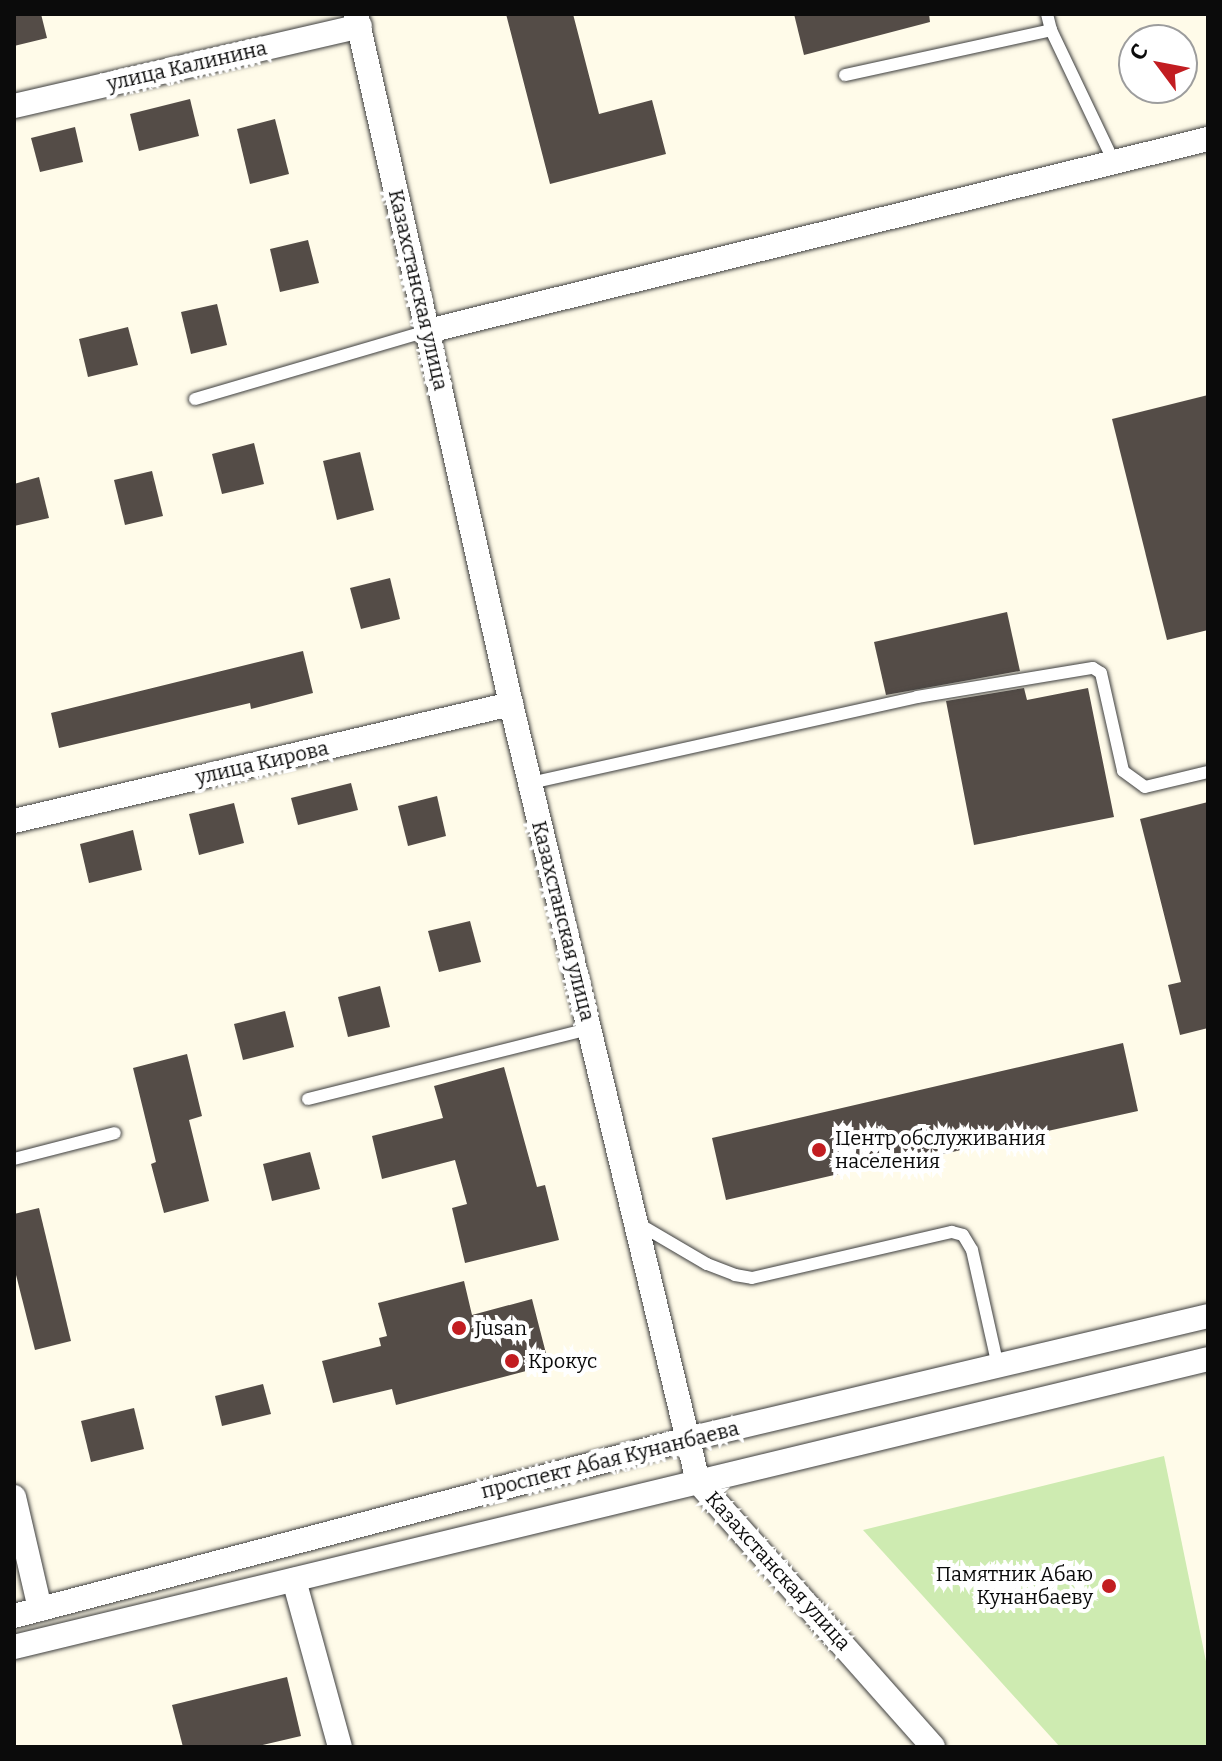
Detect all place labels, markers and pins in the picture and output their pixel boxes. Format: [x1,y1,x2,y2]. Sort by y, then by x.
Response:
place label: Центр обслуживания населения [835,1126,1046,1173]
marker: Центр обслуживания населения [810,1141,828,1159]
place label: Jusan [475,1316,527,1340]
marker: Jusan [450,1319,468,1337]
place label: Крокус [528,1349,597,1373]
marker: Крокус [503,1352,521,1370]
place label: Памятник Абаю Кунанбаеву [936,1562,1093,1609]
marker: Памятник Абаю Кунанбаеву [1100,1577,1118,1595]

